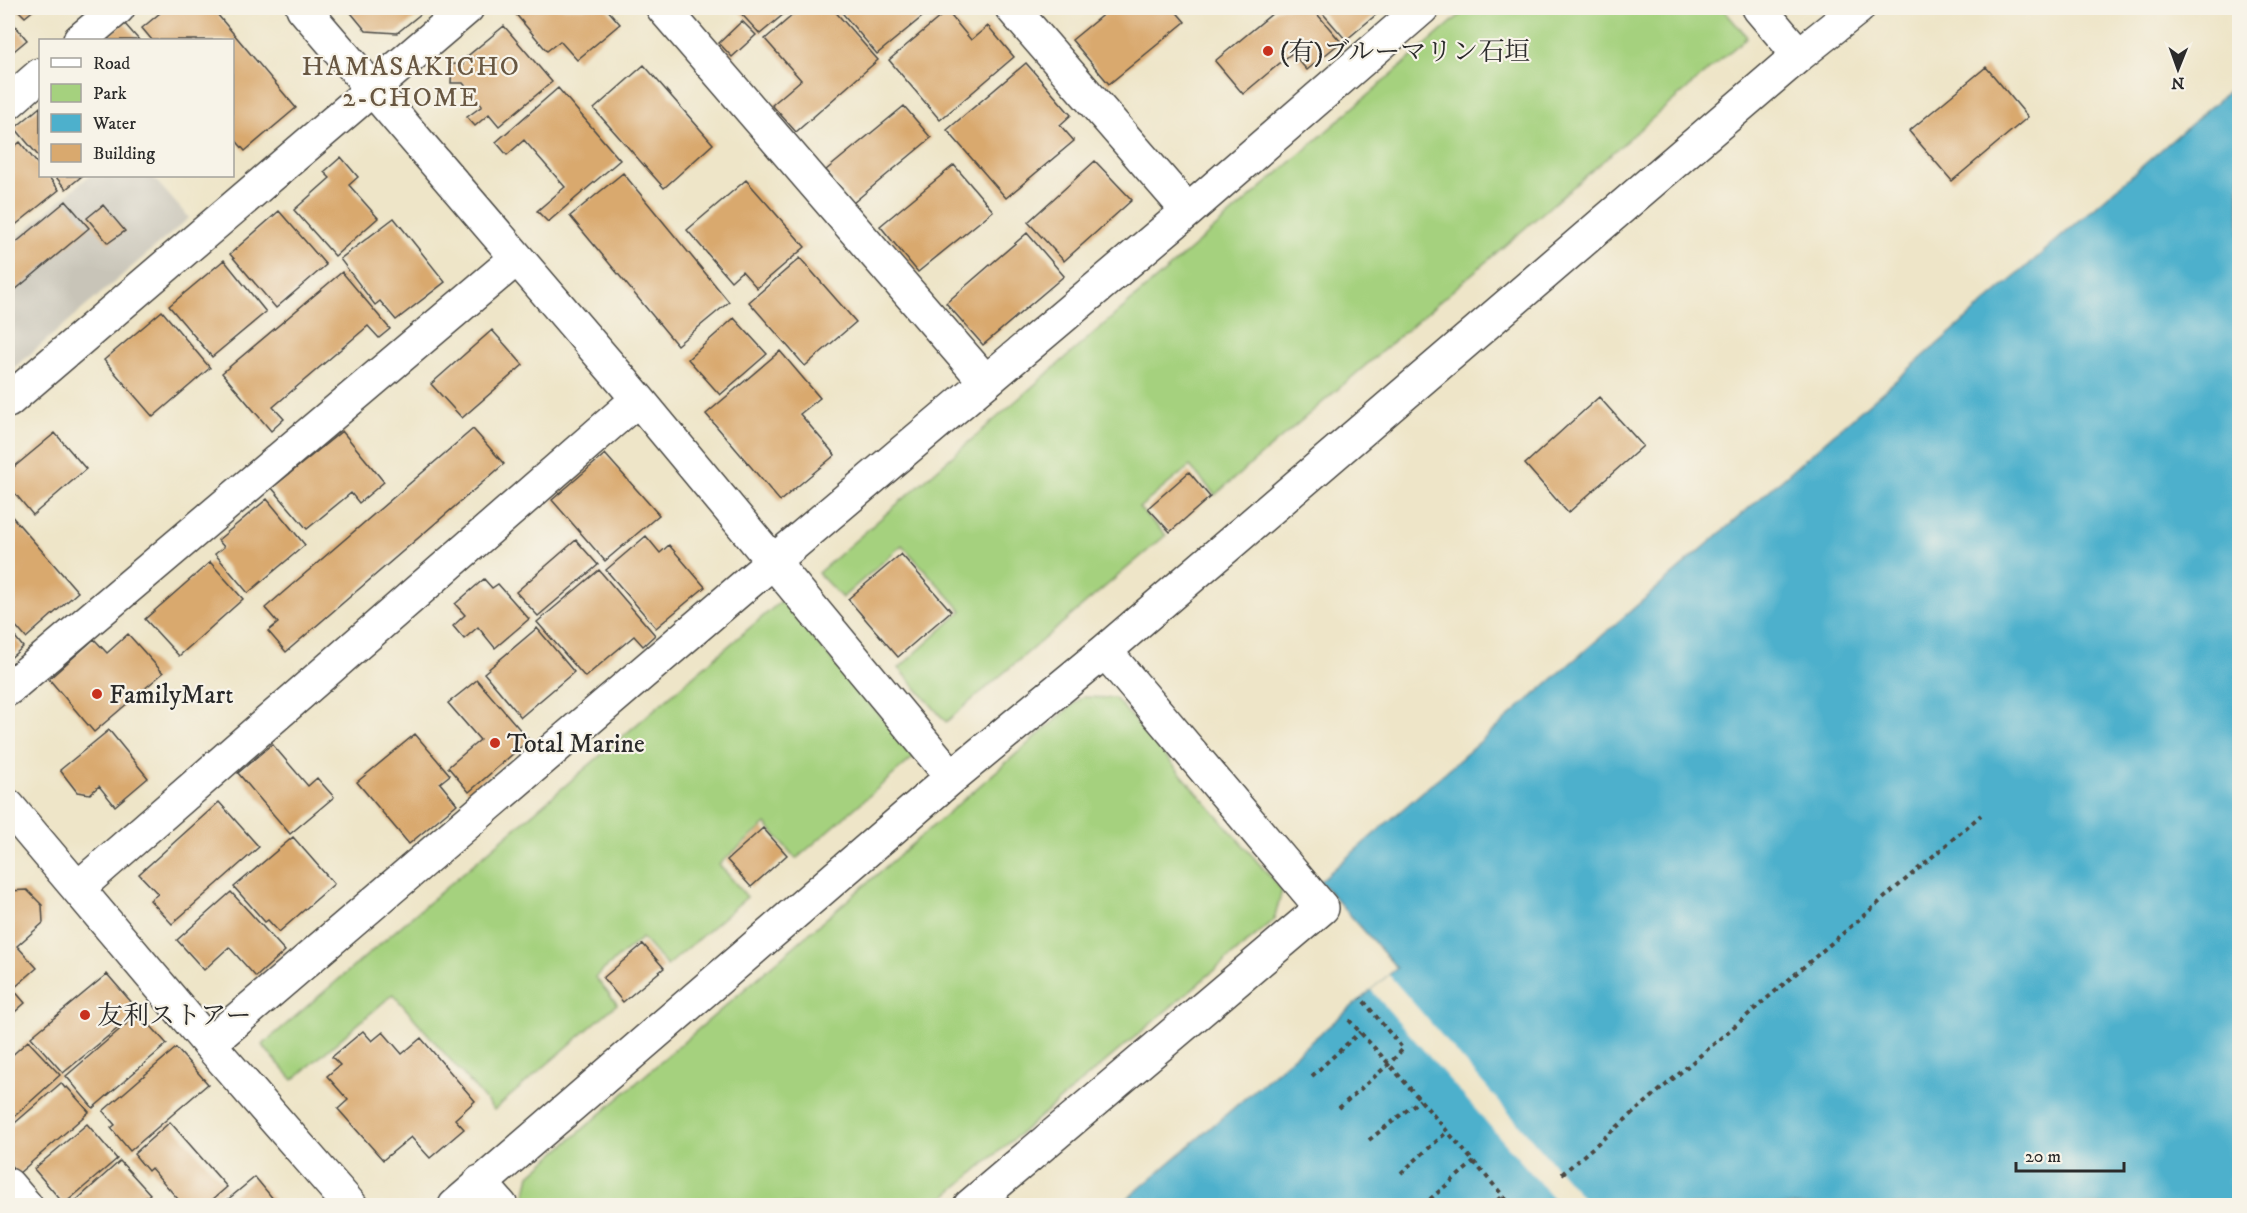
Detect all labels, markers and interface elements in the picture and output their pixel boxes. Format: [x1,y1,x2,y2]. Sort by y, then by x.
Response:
place label: (有)ブルーマリン石垣 [1280,36,1530,69]
legend [39,39,234,177]
north arrow [2148,39,2208,99]
marker: (有)ブルーマリン石垣 [1261,44,1275,58]
district label: HAMASAKICHO 2-CHOME [302,50,520,115]
text: Road [93,53,130,75]
text: N [2171,73,2184,93]
text: Park [93,83,127,105]
text: Water [92,113,136,135]
text: Building [93,143,155,165]
place label: FamilyMart [109,679,234,712]
marker: FamilyMart [90,687,104,701]
place label: Total Marine [507,728,645,761]
marker: Total Marine [488,736,502,750]
place label: 友利ストアー [97,1000,251,1033]
marker: 友利ストアー [78,1008,92,1022]
scale bar [2016,1135,2124,1173]
text: 20 m [2025,1146,2061,1168]

